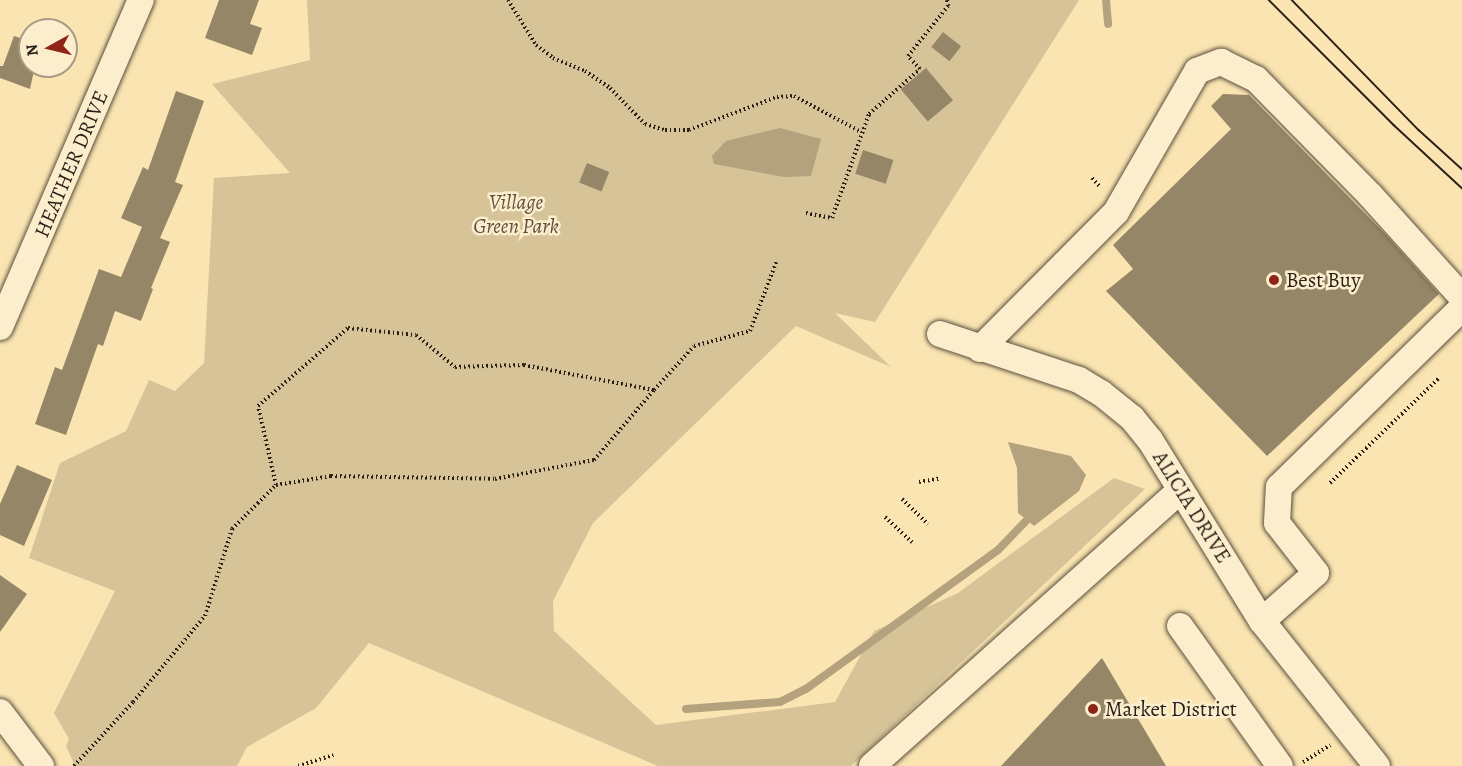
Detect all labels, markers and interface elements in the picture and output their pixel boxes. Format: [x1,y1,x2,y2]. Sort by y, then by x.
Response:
north arrow [18,18,78,78]
text: N [20,43,44,58]
street label: HEATHER DRIVE [29,87,113,241]
park label: Village Green Park [473,189,559,239]
place label: Best Buy [1286,267,1361,293]
marker: Best Buy [1267,273,1281,287]
street label: ALICIA DRIVE [1148,446,1236,568]
place label: Market District [1105,696,1237,722]
marker: Market District [1086,702,1100,716]

